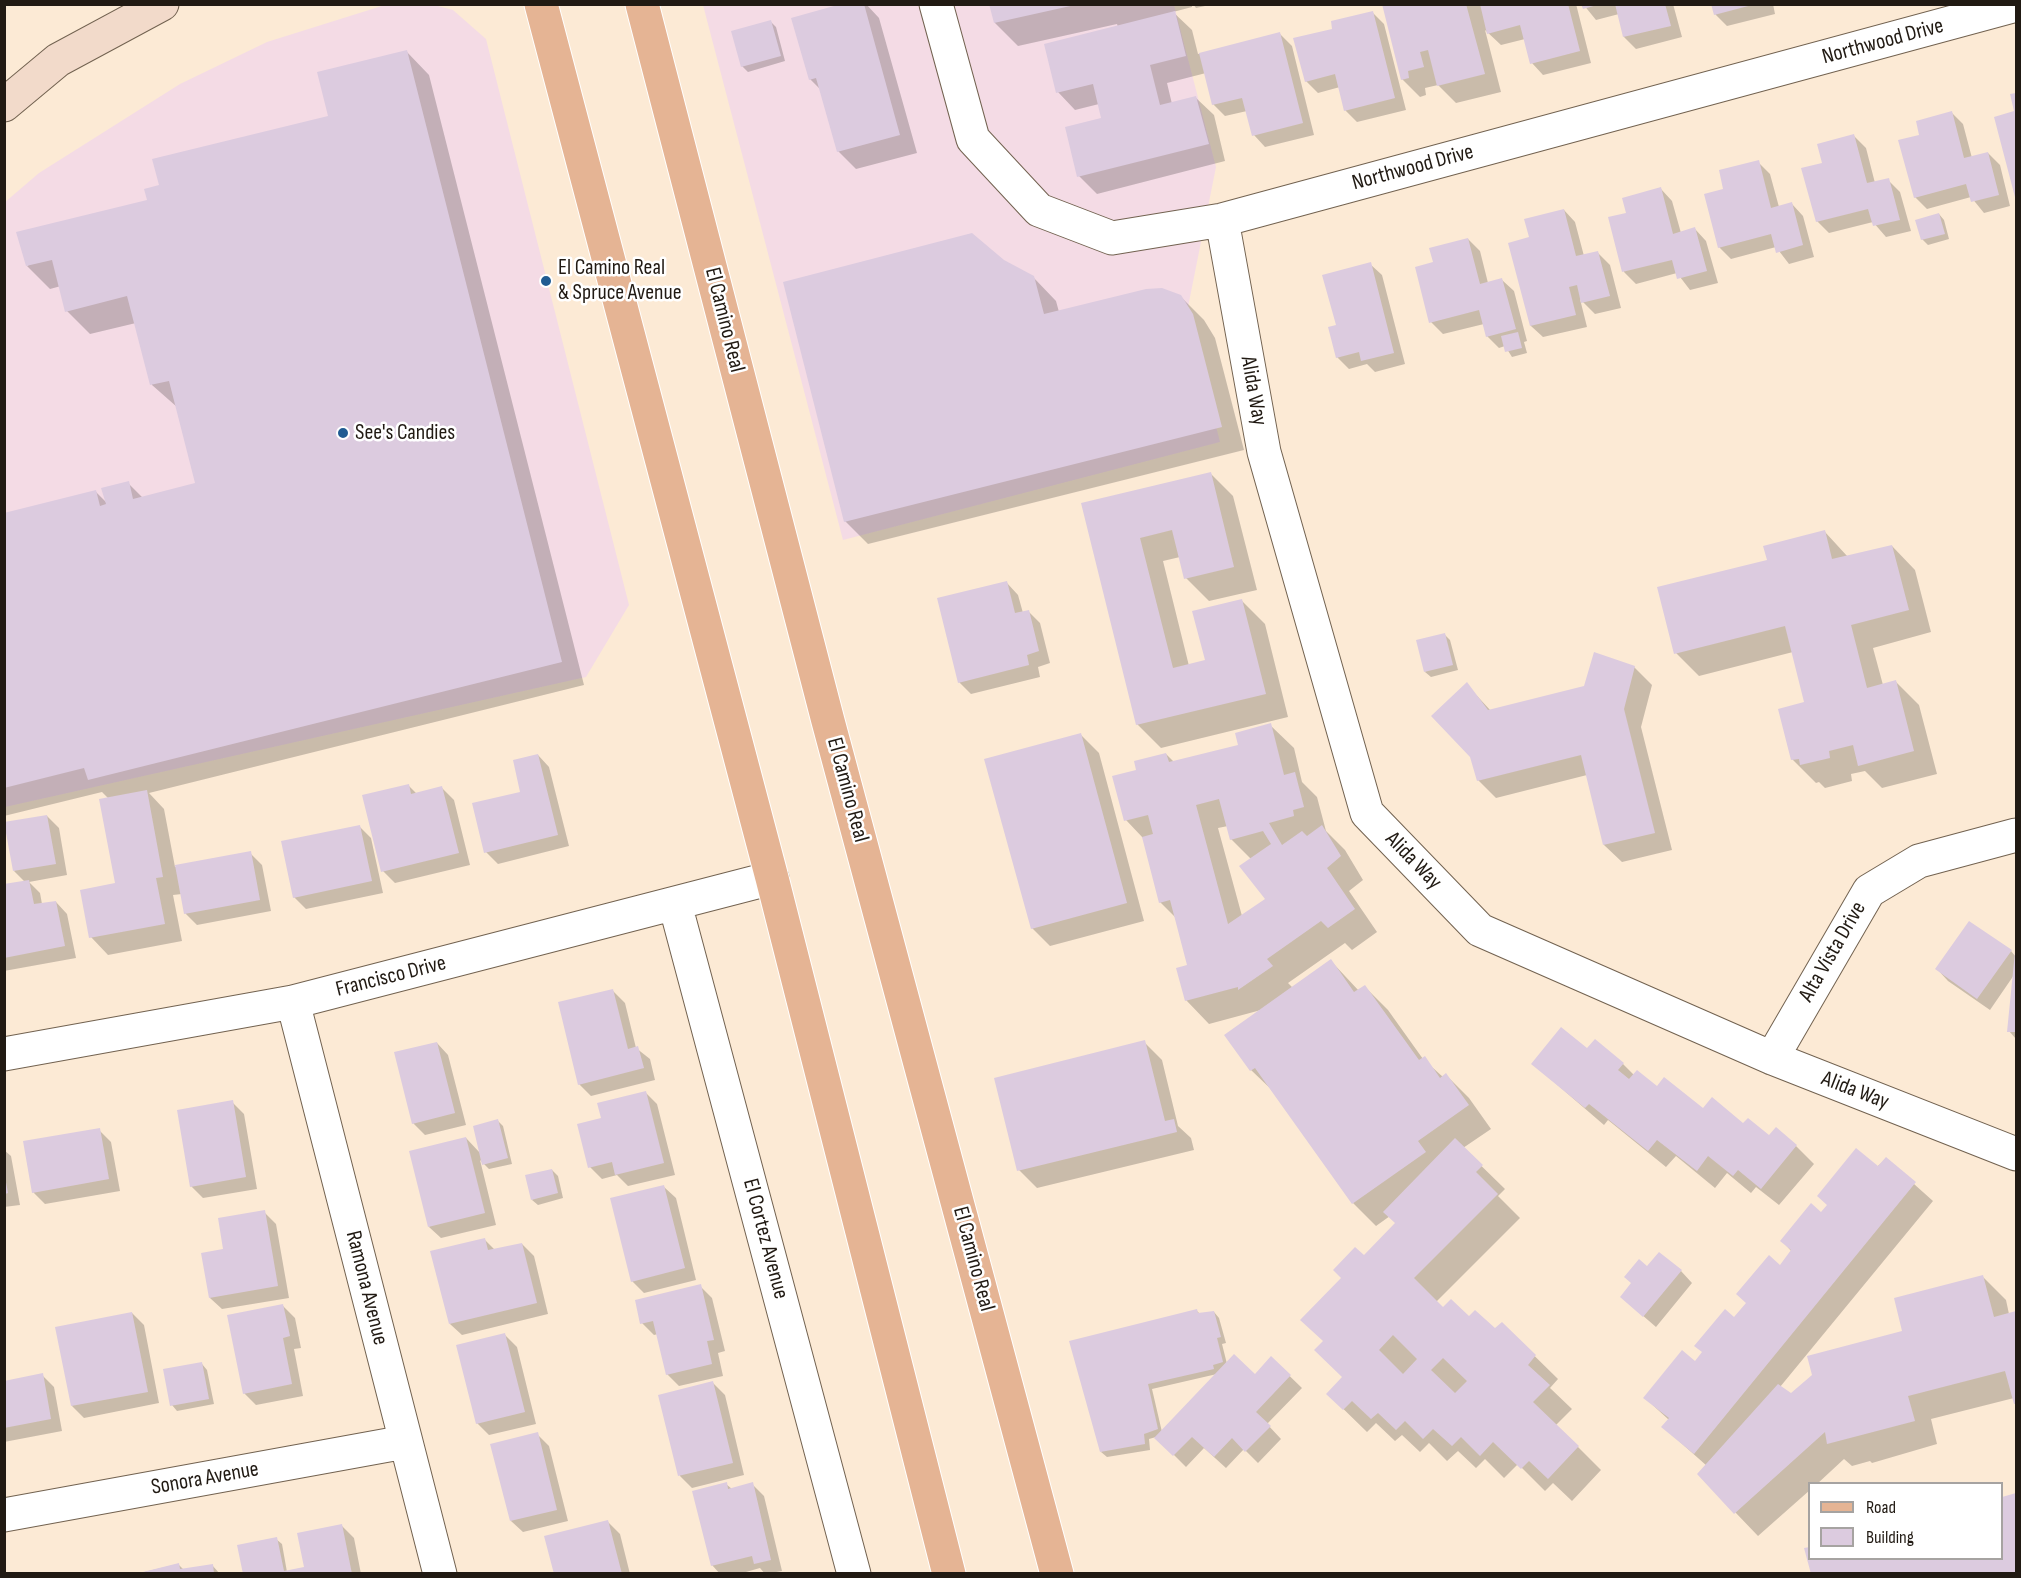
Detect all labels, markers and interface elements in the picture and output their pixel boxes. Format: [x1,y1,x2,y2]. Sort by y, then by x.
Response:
street label: Northwood Drive [1819,13,1947,71]
street label: Northwood Drive [1349,139,1477,197]
place label: El Camino Real & Spruce Avenue [558,255,681,306]
street label: El Camino Real [698,265,750,375]
marker: El Camino Real & Spruce Avenue [539,274,553,288]
street label: Alida Way [1234,354,1272,428]
place label: See's Candies [355,420,455,446]
marker: See's Candies [336,426,350,440]
street label: El Camino Real [820,735,874,845]
street label: Alida Way [1379,827,1447,895]
street label: Alta Vista Drive [1794,897,1872,1007]
street label: Francisco Drive [333,951,449,1003]
street label: Alida Way [1818,1066,1892,1116]
street label: El Cortez Avenue [736,1176,794,1302]
street label: El Camino Real [946,1204,1000,1314]
street label: Ramona Avenue [339,1228,393,1348]
street label: Sonora Avenue [149,1457,261,1501]
legend [1808,1482,2003,1560]
text: Road [1866,1497,1896,1518]
text: Building [1866,1527,1914,1548]

